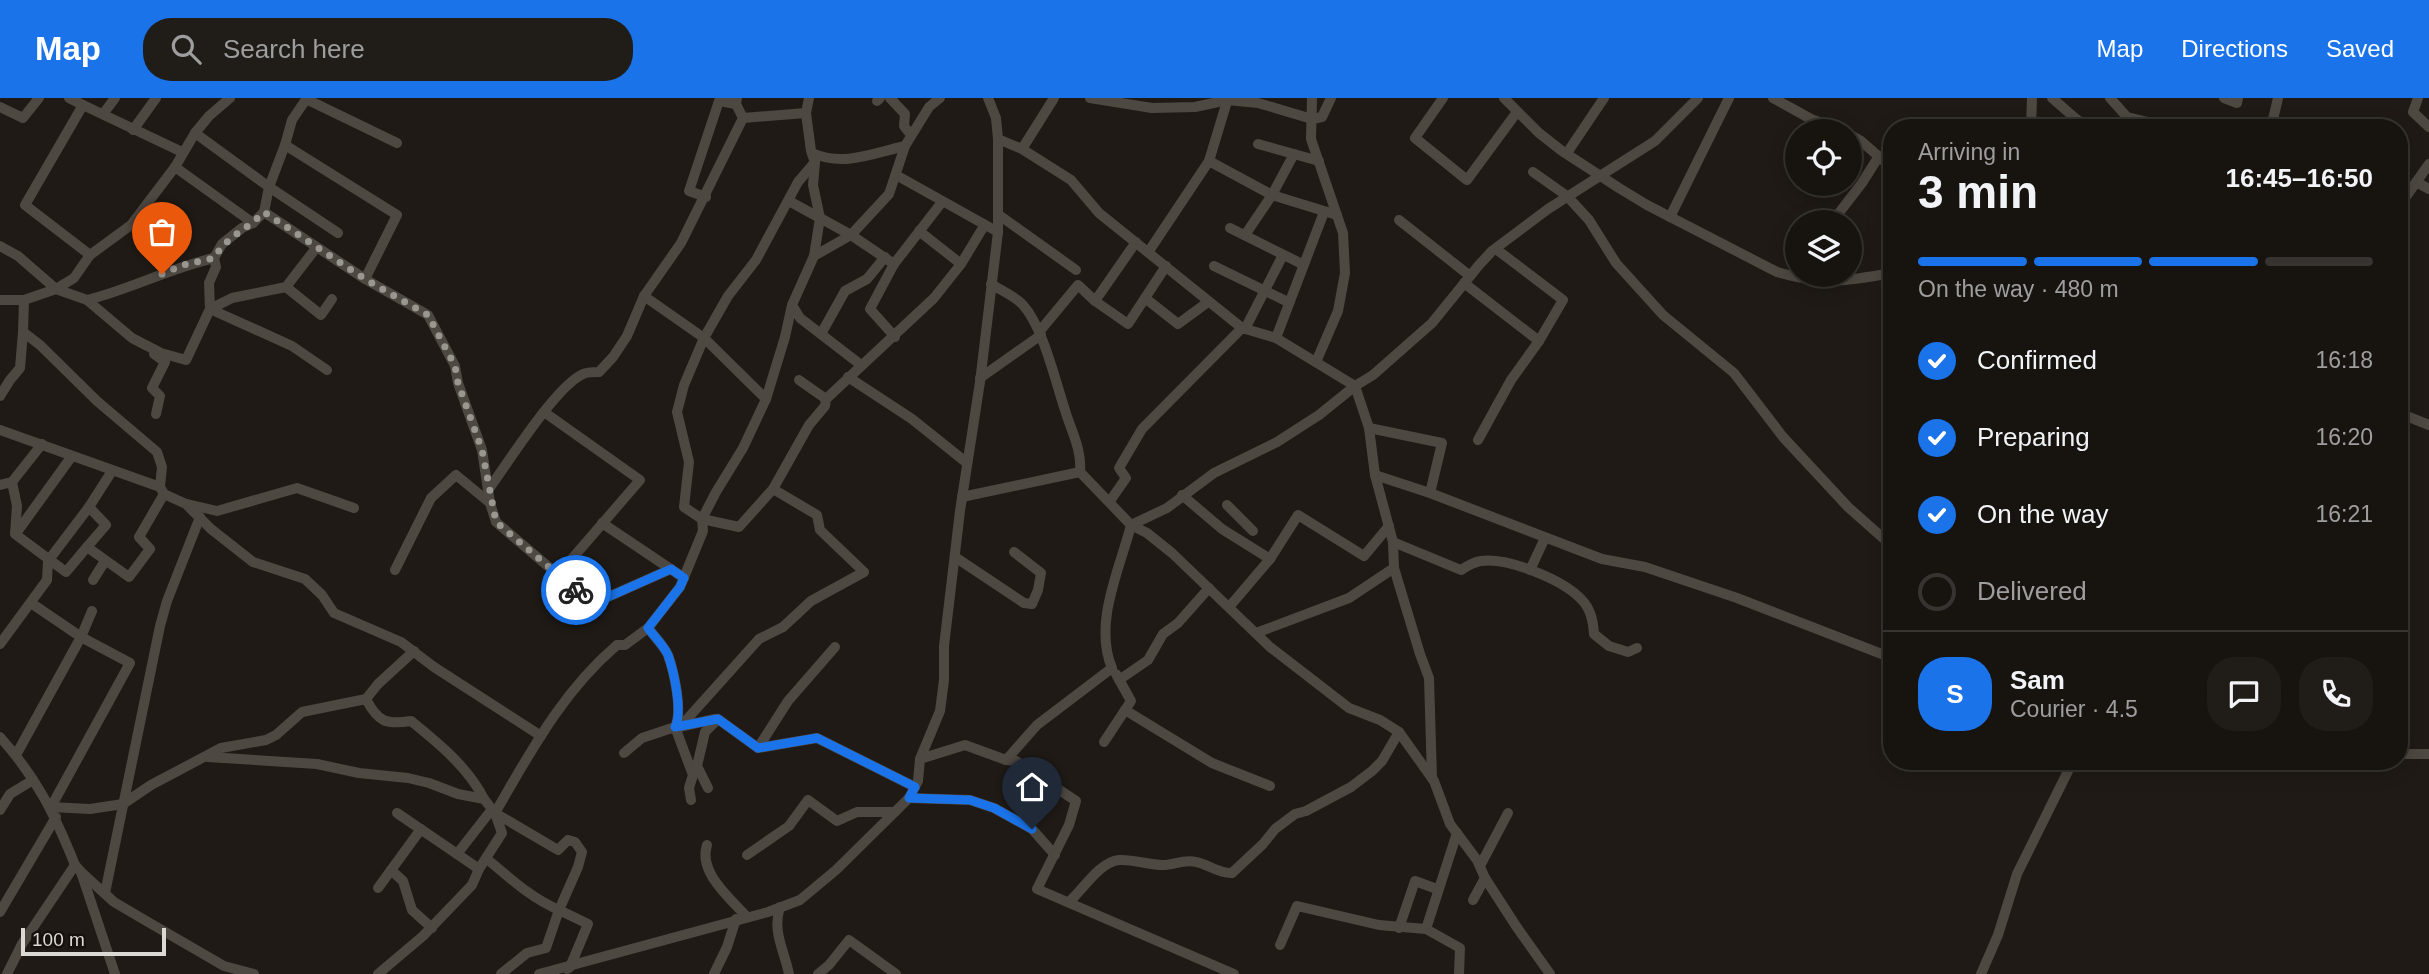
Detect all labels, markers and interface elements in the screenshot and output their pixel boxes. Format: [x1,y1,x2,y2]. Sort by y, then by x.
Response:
search box [143,18,633,81]
text: Map [35,30,101,67]
icon: search [167,30,205,68]
text: Search here [223,34,365,64]
text: Map [2097,35,2143,62]
text: Directions [2181,35,2288,62]
text: Saved [2326,35,2394,62]
map controls [1785,119,1862,287]
button: locate [1785,119,1862,196]
text: Arriving in [1918,139,2020,165]
text: 16:45–16:50 [2226,163,2373,193]
text: 3 min [1918,166,2038,218]
pin [132,202,192,274]
button: layers [1785,210,1862,287]
icon: bag [143,213,181,251]
text: On the way · 480 m [1918,276,2119,302]
icon: check [1918,342,1956,380]
text: Confirmed [1977,345,2097,375]
text: 16:18 [2315,347,2373,373]
icon: check [1918,419,1956,457]
text: Preparing [1977,422,2090,452]
text: 16:20 [2315,424,2373,450]
icon: check [1918,496,1956,534]
text: On the way [1977,499,2109,529]
text: 16:21 [2315,501,2373,527]
courier [541,555,611,625]
icon: bike [557,571,595,609]
text: Delivered [1977,576,2087,606]
button: chat [2207,657,2281,731]
button: phone [2299,657,2373,731]
text: Sam [2010,665,2065,695]
text: S [1946,679,1964,709]
text: Courier · 4.5 [2010,696,2138,722]
pin [1002,757,1062,829]
icon: home [1013,768,1051,806]
scale bar [21,925,166,957]
text: 100 m [32,929,85,950]

